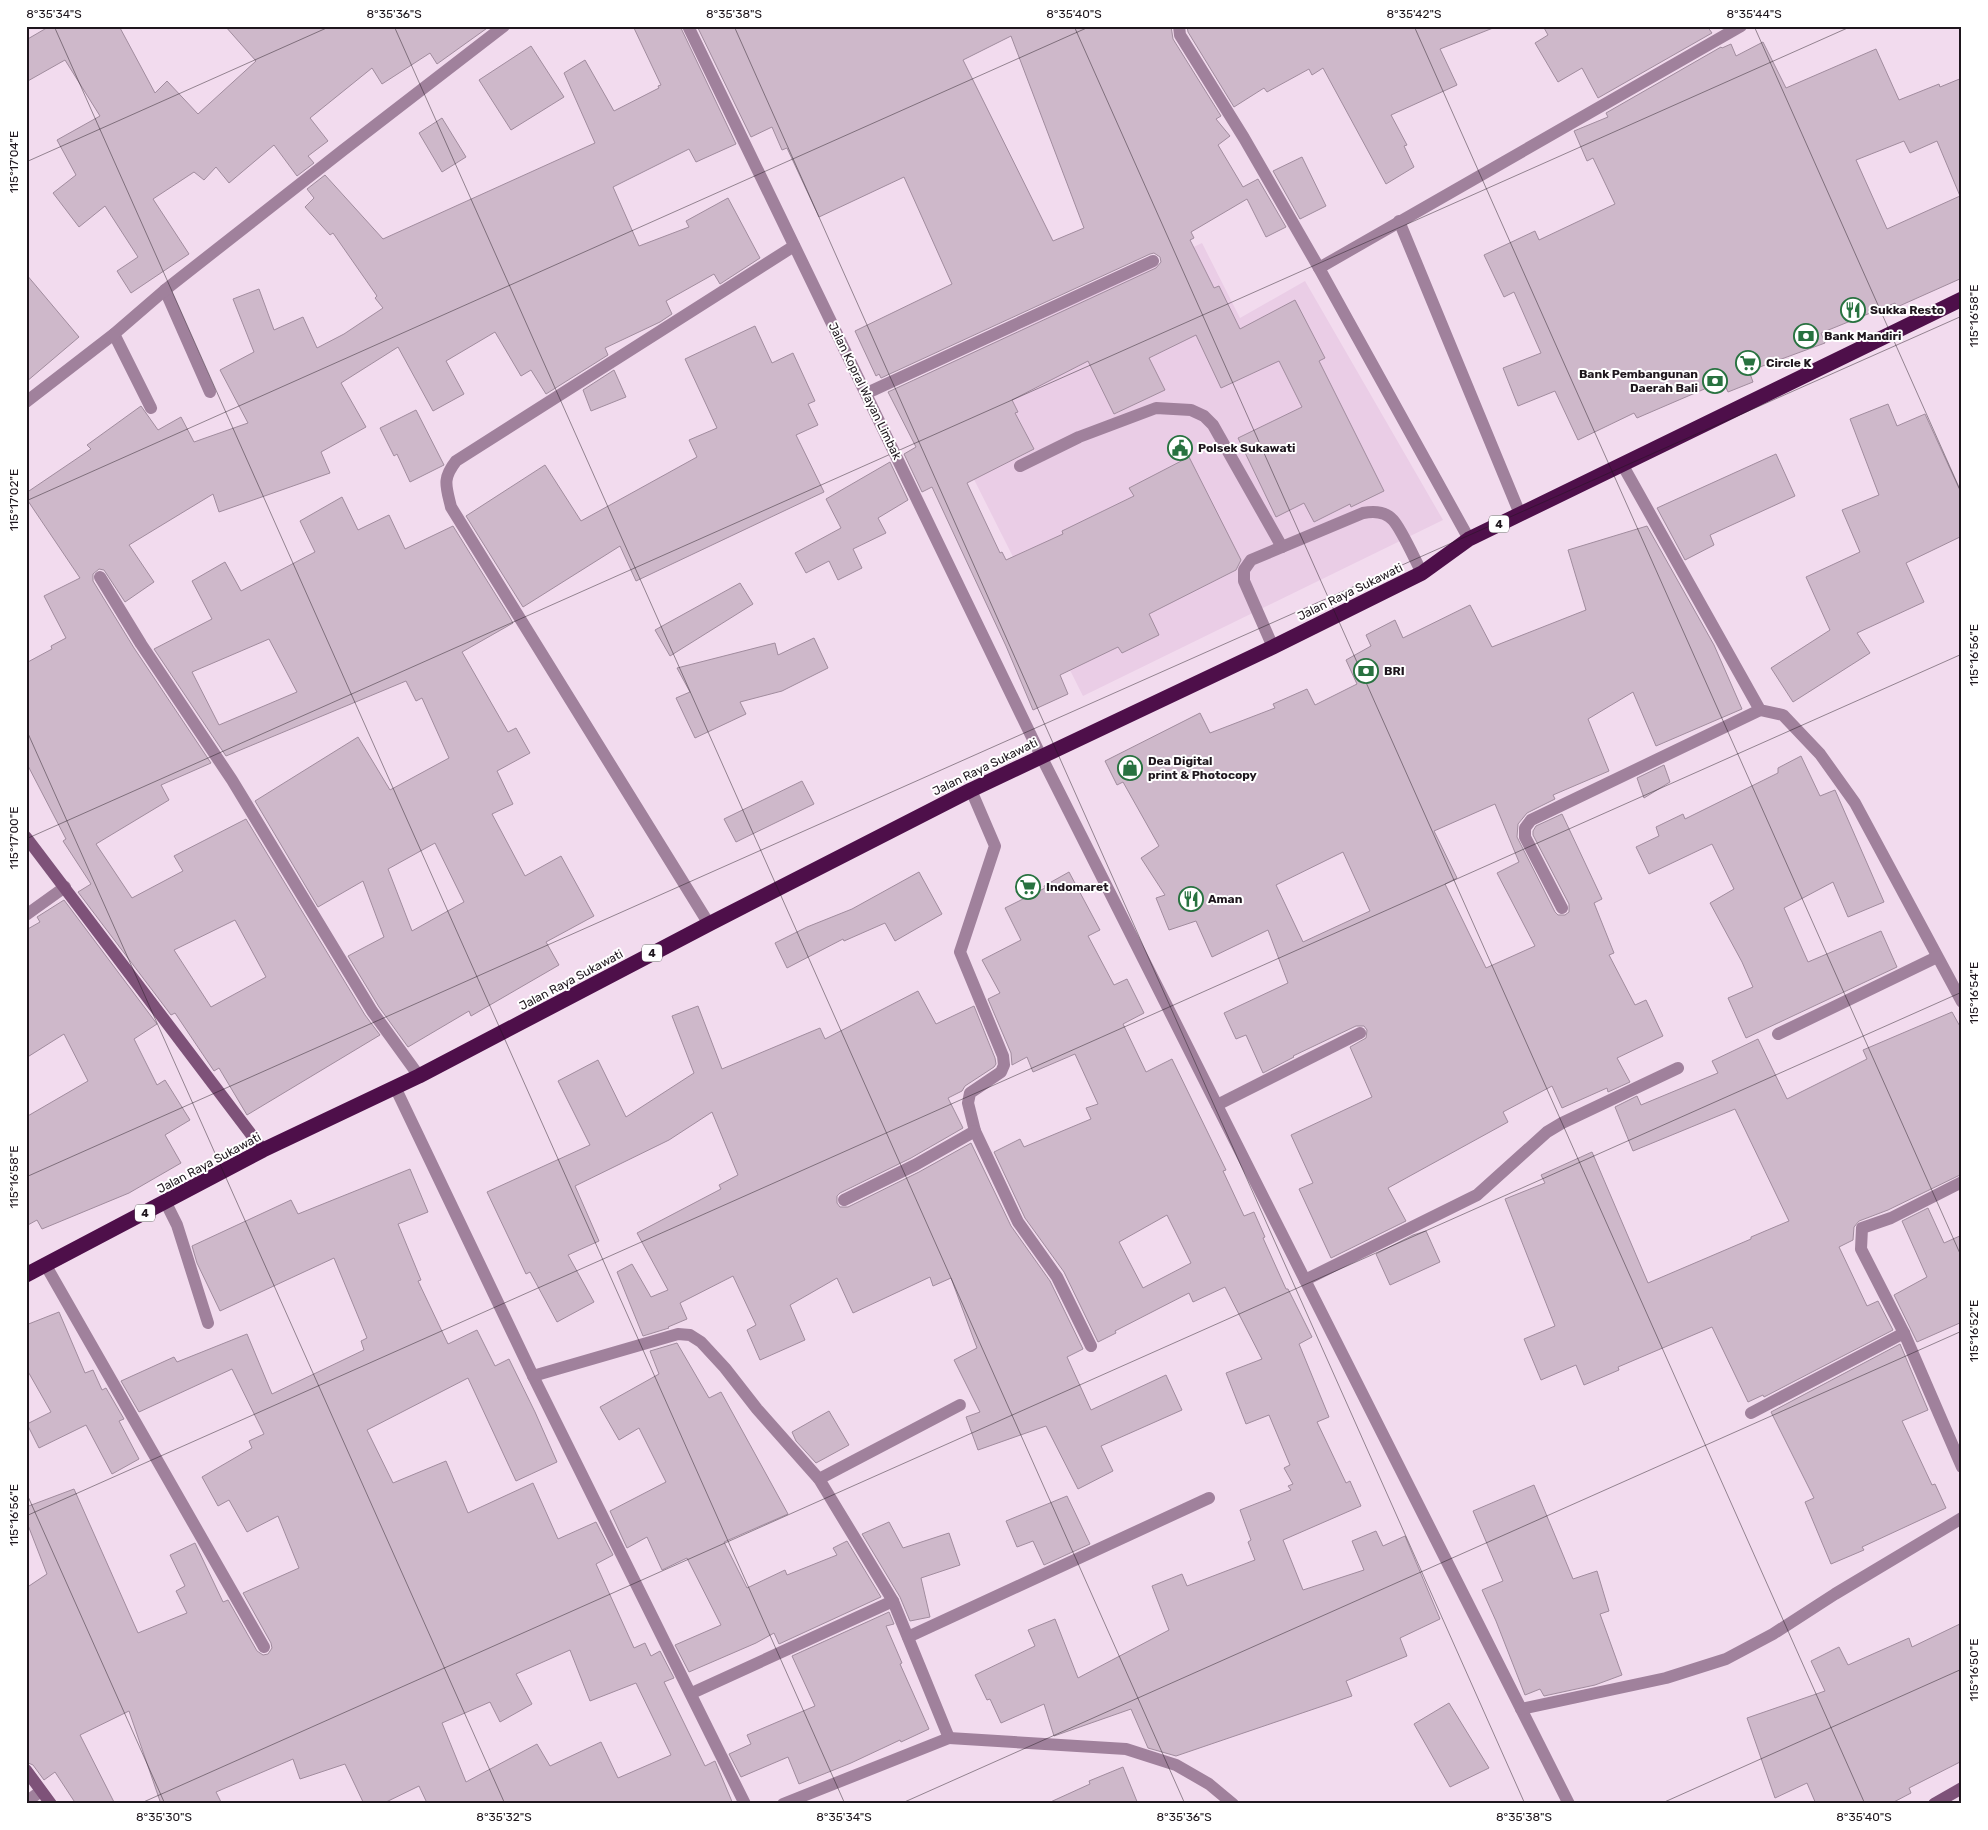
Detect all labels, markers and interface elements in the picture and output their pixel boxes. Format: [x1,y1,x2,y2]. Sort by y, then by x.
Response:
text: 8°35'34"S [26,7,82,21]
text: 8°35'36"S [366,7,422,21]
text: 8°35'38"S [706,7,762,21]
text: 8°35'40"S [1046,7,1102,21]
text: 8°35'42"S [1386,7,1442,21]
text: 8°35'44"S [1726,7,1782,21]
text: 115°17'04"E [7,131,21,193]
text: 115°16'58"E [1967,284,1981,348]
restaurant icon: Sukka Resto [1840,297,1866,323]
place label: Sukka Resto [1870,303,1944,317]
street label: Jalan Kopral Wayan Limbak [826,320,905,463]
bank icon: Bank Mandiri [1793,323,1819,349]
place label: Bank Mandiri [1824,329,1901,343]
supermarket icon: Circle K [1735,350,1761,376]
place label: Circle K [1766,356,1811,370]
place label: Bank Pembangunan Daerah Bali [1579,367,1698,395]
bank icon: Bank Pembangunan Daerah Bali [1702,368,1728,394]
public building icon: Polsek Sukawati [1167,435,1193,461]
place label: Polsek Sukawati [1198,441,1296,455]
text: 115°17'02"E [7,469,21,531]
road number: 4 [1489,516,1509,532]
street label: Jalan Raya Sukawati [1295,560,1405,624]
text: 115°16'56"E [1967,624,1981,686]
bank icon: BRI [1353,658,1379,684]
place label: BRI [1384,664,1405,678]
street label: Jalan Raya Sukawati [930,735,1040,799]
place label: Dea Digital print & Photocopy [1148,754,1257,782]
shop icon: Dea Digital print & Photocopy [1117,755,1143,781]
text: 115°17'00"E [7,807,21,869]
supermarket icon: Indomaret [1015,874,1041,900]
place label: Indomaret [1046,880,1109,894]
restaurant icon: Aman [1178,886,1204,912]
place label: Aman [1208,892,1243,906]
road number: 4 [642,944,662,961]
street label: Jalan Raya Sukawati [517,947,625,1013]
text: 115°16'54"E [1967,962,1981,1024]
street label: Jalan Raya Sukawati [155,1130,263,1196]
text: 115°16'58"E [7,1145,21,1209]
road number: 4 [135,1204,155,1222]
text: 115°16'52"E [1967,1300,1981,1362]
text: 115°16'56"E [7,1484,21,1546]
text: 115°16'50"E [1967,1638,1981,1702]
text: 8°35'30"S [136,1810,192,1824]
text: 8°35'32"S [476,1810,532,1824]
text: 8°35'34"S [816,1810,872,1824]
text: 8°35'36"S [1156,1810,1212,1824]
text: 8°35'38"S [1496,1810,1552,1824]
text: 8°35'40"S [1836,1810,1892,1824]

